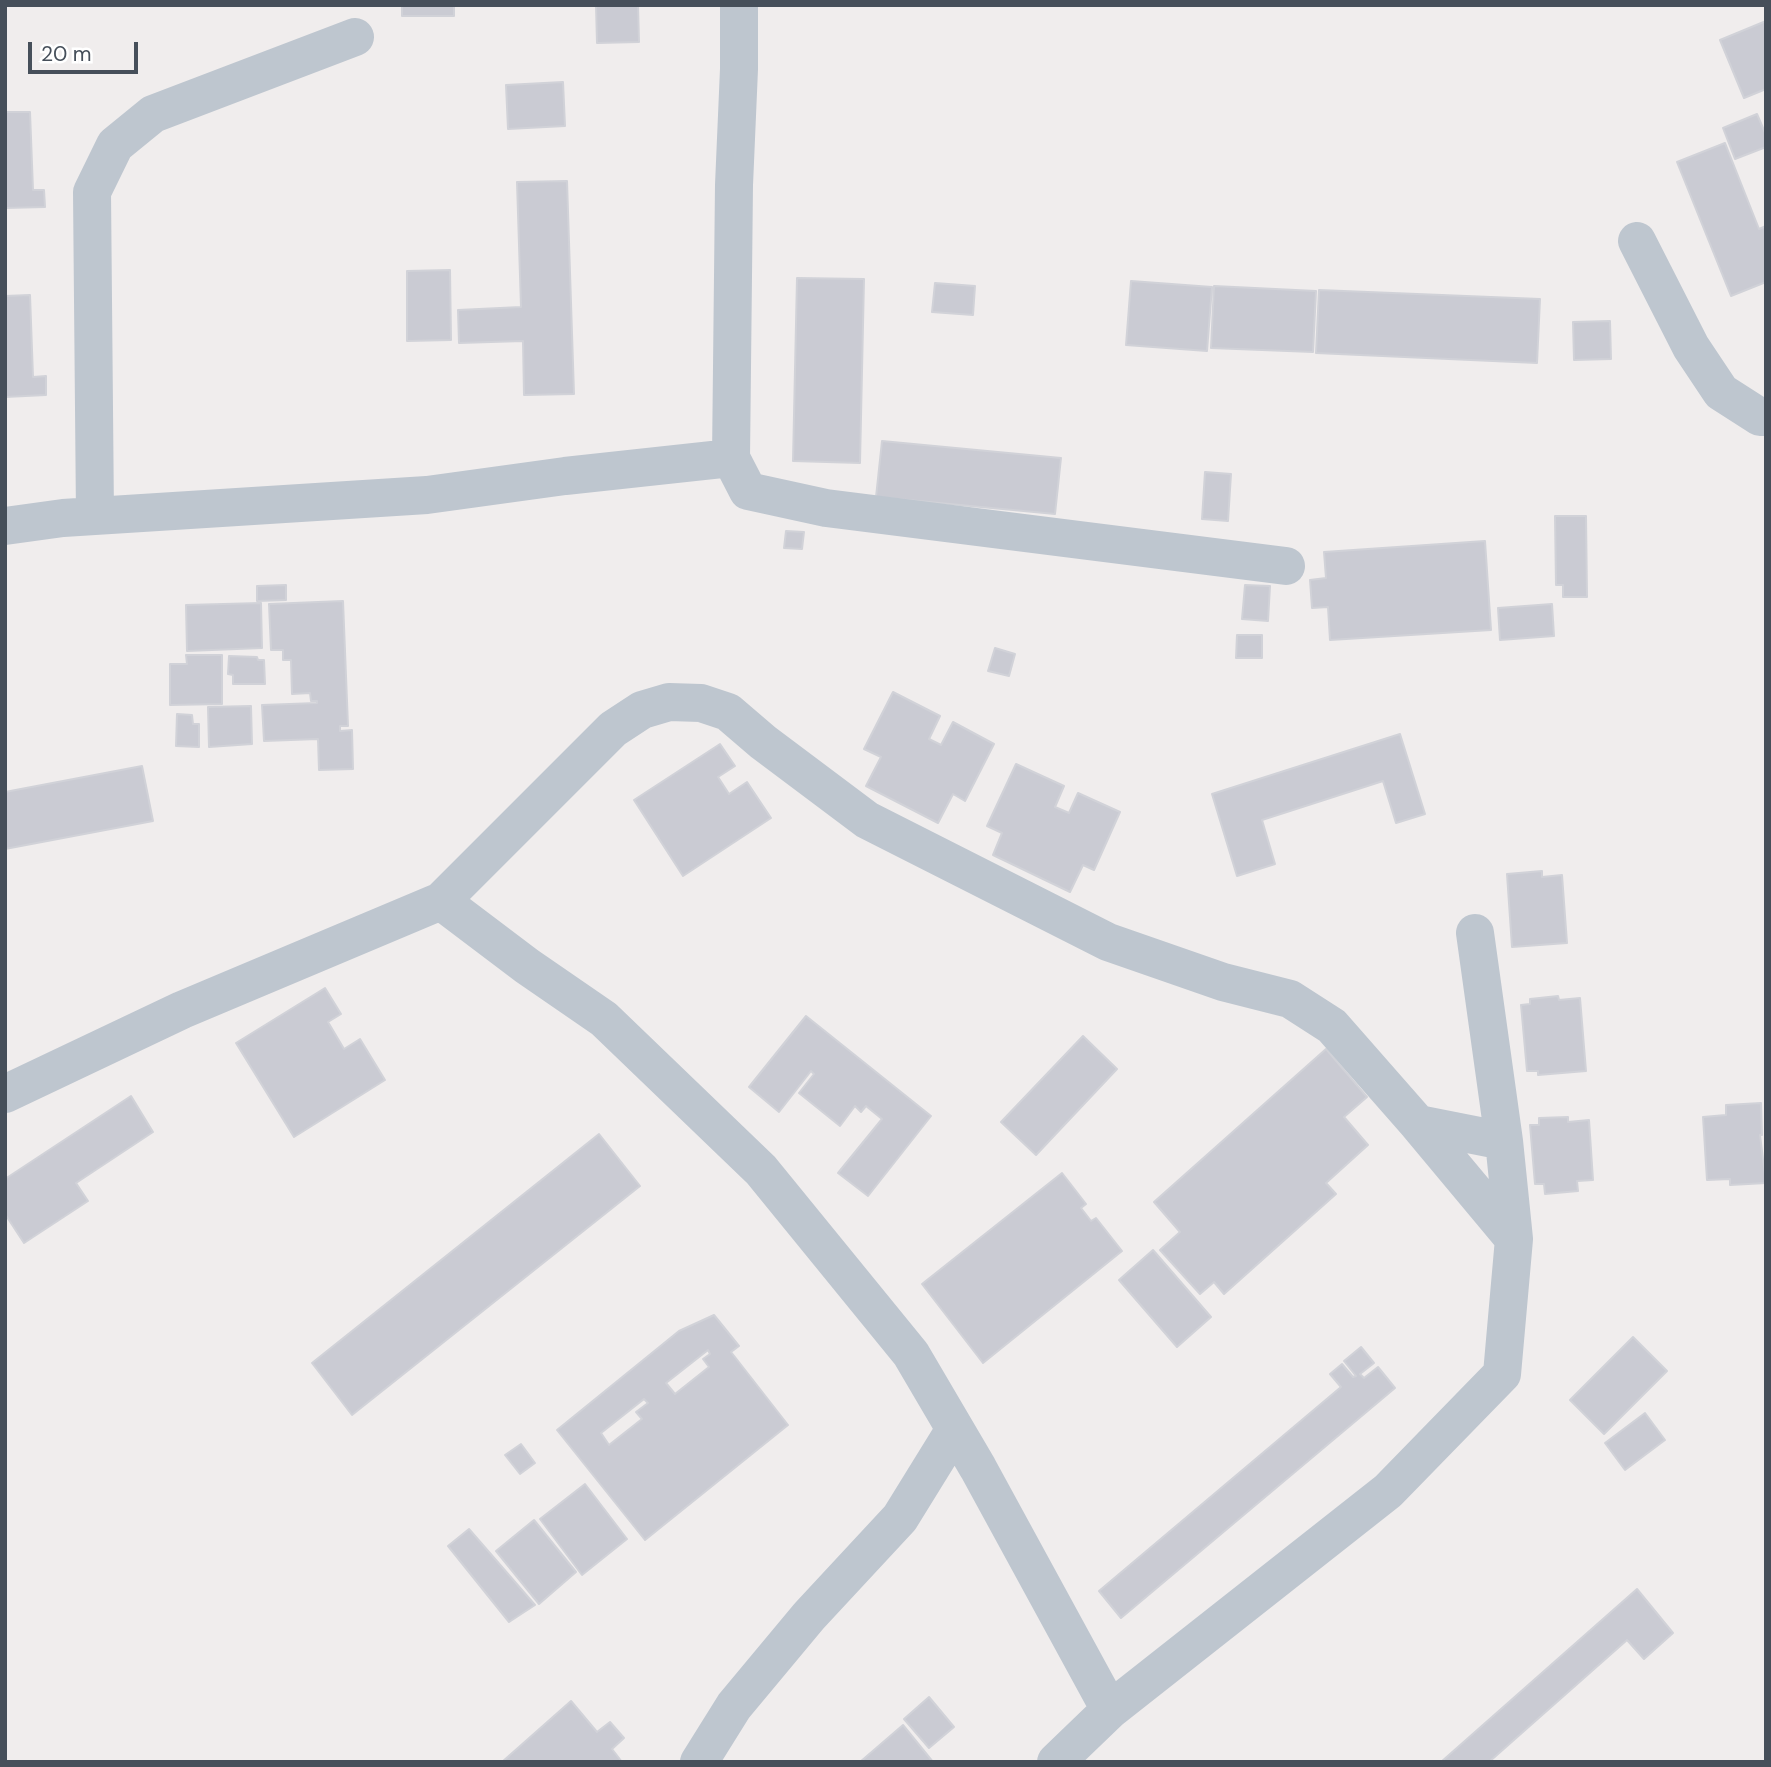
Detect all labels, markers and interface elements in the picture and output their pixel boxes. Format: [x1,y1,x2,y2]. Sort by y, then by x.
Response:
scale bar [32,28,142,72]
text: 20 m [41,40,92,68]

